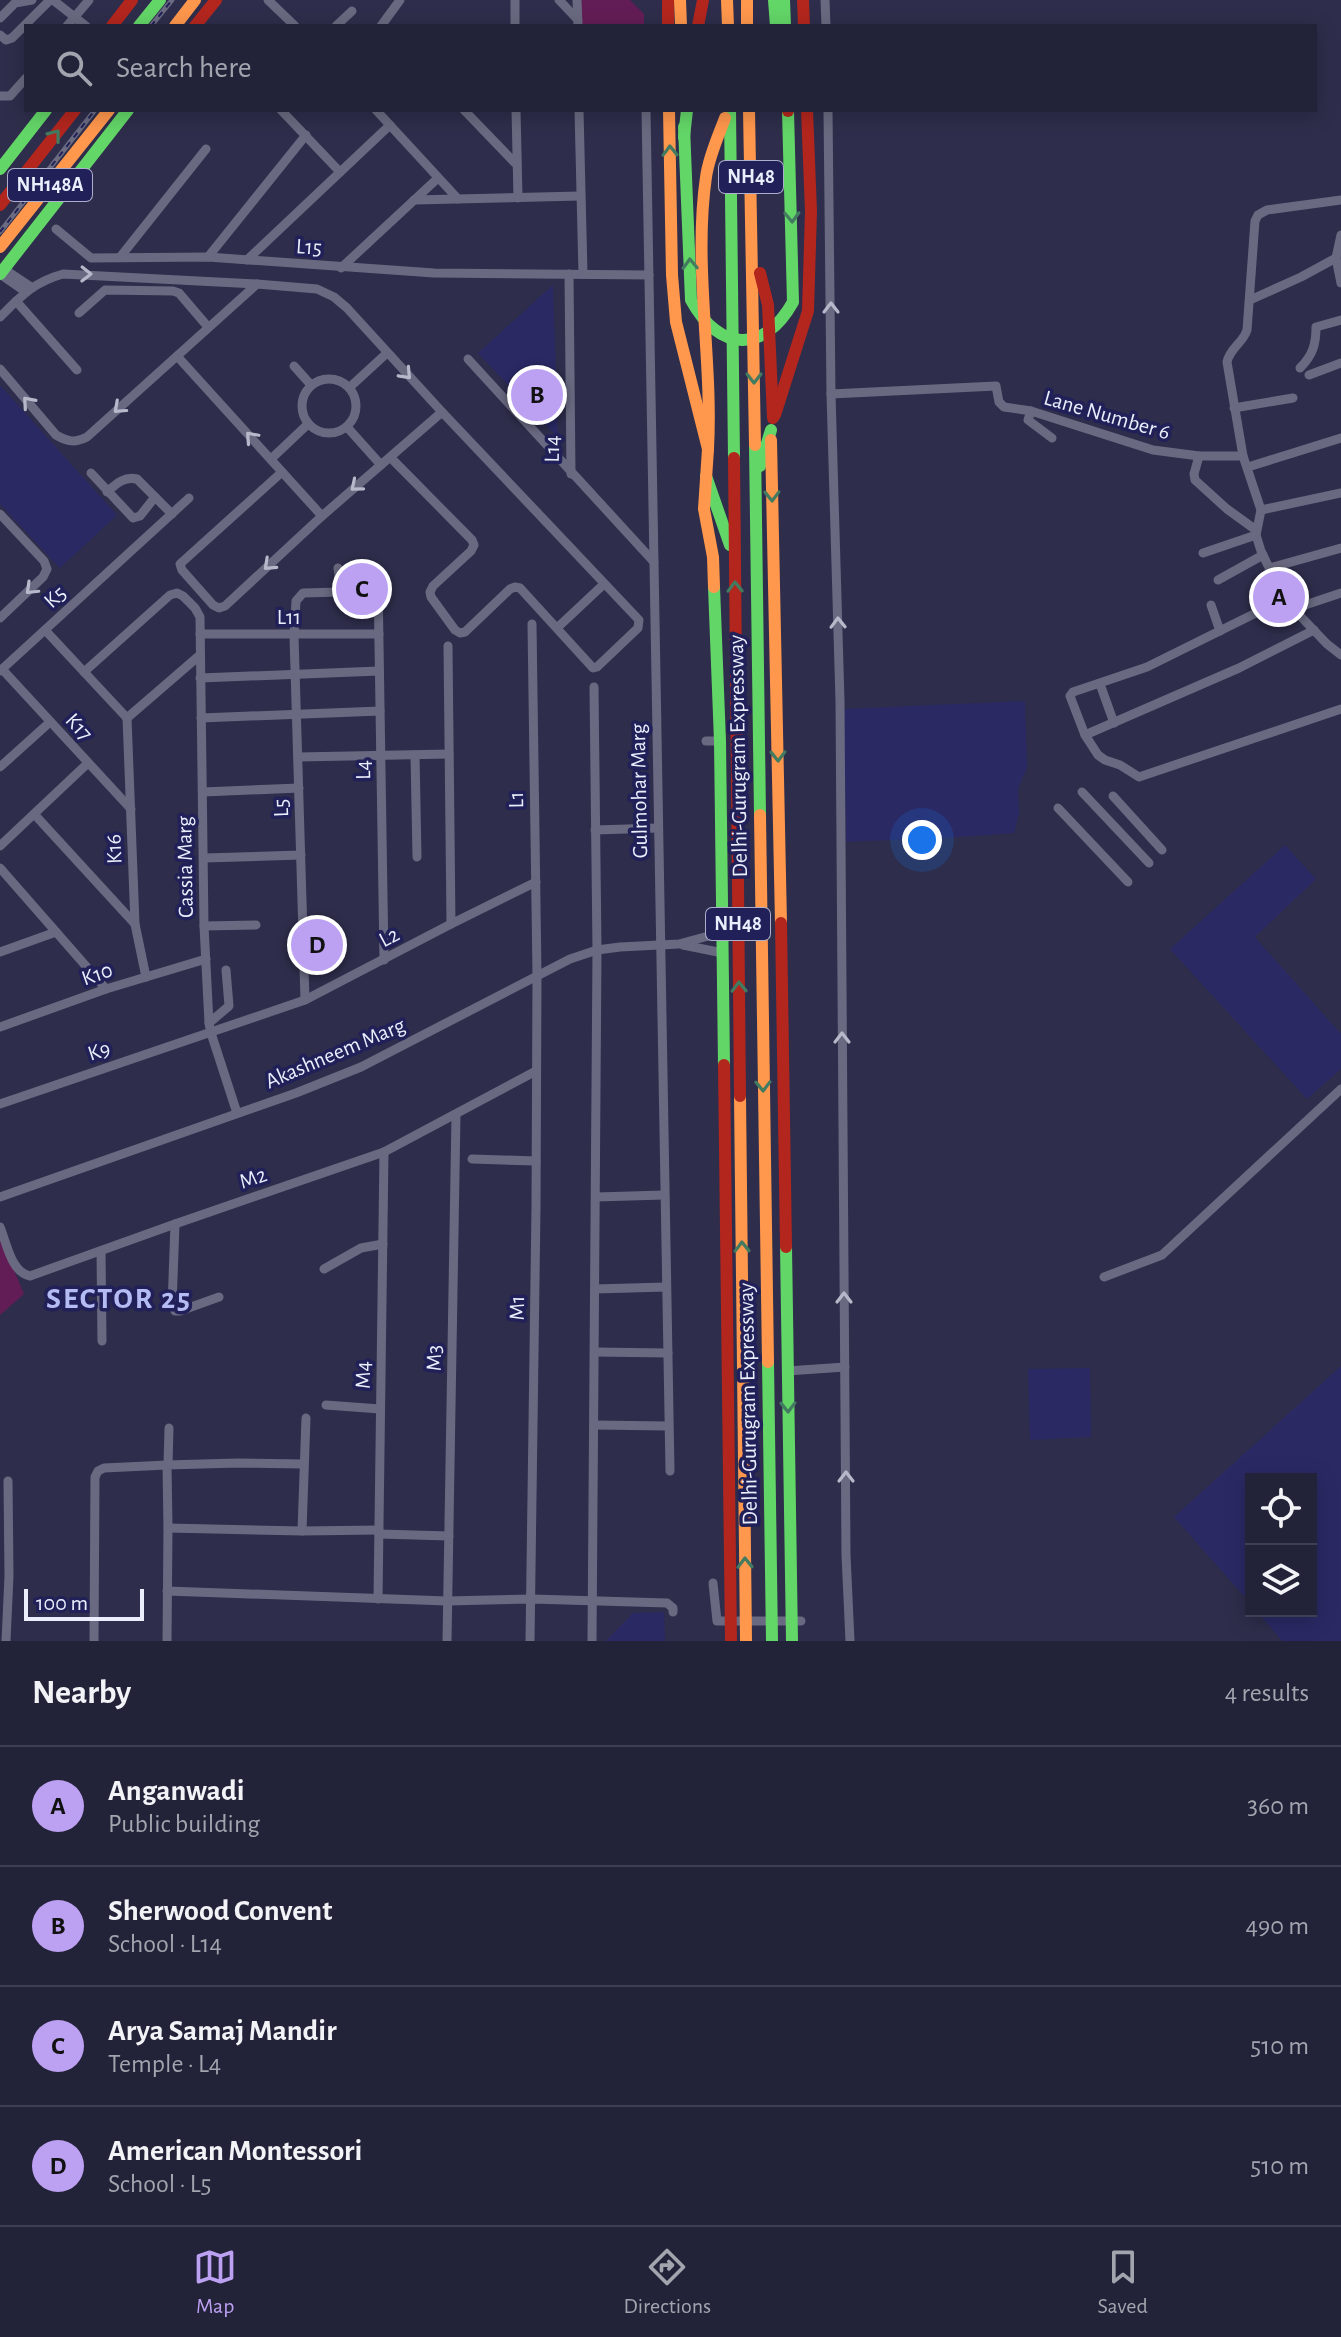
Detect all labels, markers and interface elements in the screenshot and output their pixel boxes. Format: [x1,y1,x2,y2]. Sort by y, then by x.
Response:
search box [24,24,1317,112]
icon: search [52,46,96,90]
text: Search here [116,53,252,83]
one-way arrow [45,129,59,144]
one-way arrow [661,144,679,157]
road number: NH48 [719,161,783,193]
road number: NH148A [8,169,92,201]
one-way arrow [783,211,800,223]
street label: L15 [295,235,323,259]
one-way arrow [681,257,698,270]
one-way arrow [80,265,93,283]
one-way arrow [822,301,840,314]
one-way arrow [397,365,412,379]
pin: B [511,365,563,425]
one-way arrow [745,372,763,385]
street label: Lane Number 6 [1041,386,1173,444]
one-way arrow [23,396,38,411]
one-way arrow [114,398,129,412]
one-way arrow [245,432,260,446]
street label: L14 [541,435,563,463]
one-way arrow [351,476,366,491]
one-way arrow [763,490,781,503]
one-way arrow [264,555,278,570]
pin: C [336,559,388,619]
pin: A [1253,567,1305,627]
one-way arrow [26,579,40,594]
one-way arrow [726,580,743,593]
street label: K5 [40,582,70,612]
street label: L11 [277,606,301,628]
one-way arrow [829,616,847,629]
street label: Delhi-Gurugram Expressway [725,634,751,877]
street label: K17 [61,709,97,745]
street label: Gulmohar Marg [627,723,651,859]
one-way arrow [769,750,787,763]
street label: L4 [352,760,374,780]
street label: L1 [505,791,527,809]
street label: L5 [270,798,292,818]
street label: Cassia Marg [173,816,197,918]
your location [902,820,942,860]
street label: K16 [102,834,126,864]
road number: NH48 [706,908,770,940]
pin: D [291,915,343,975]
street label: L2 [375,923,403,951]
street label: K10 [79,959,115,989]
one-way arrow [730,980,748,993]
street label: Akashneem Marg [262,1014,408,1092]
one-way arrow [834,1031,851,1044]
street label: K9 [85,1037,113,1065]
one-way arrow [755,1080,772,1093]
street label: M2 [236,1163,270,1193]
one-way arrow [733,1240,751,1253]
street label: Delhi-Gurugram Expressway [735,1282,761,1525]
district label: SECTOR 25 [46,1284,192,1314]
one-way arrow [836,1291,853,1304]
street label: M1 [506,1295,528,1321]
street label: M3 [423,1345,445,1371]
street label: M4 [352,1361,374,1389]
one-way arrow [779,1401,796,1414]
one-way arrow [837,1470,855,1483]
map controls [1245,1473,1317,1617]
button: locate [1245,1473,1317,1545]
button: layers [1245,1545,1317,1617]
one-way arrow [736,1556,754,1569]
scale bar [24,1585,144,1621]
text: 100 m [36,1592,88,1614]
text: Nearby [32,1676,131,1710]
text: 4 results [1225,1680,1309,1706]
text: Anganwadi [108,1776,245,1806]
text: A [50,1793,66,1819]
text: 360 m [1247,1793,1309,1819]
text: Public building [108,1811,260,1837]
text: Sherwood Convent [108,1896,332,1926]
text: B [50,1913,66,1939]
text: 490 m [1245,1913,1309,1939]
text: School · L14 [108,1931,222,1957]
text: Arya Samaj Mandir [108,2016,337,2046]
text: C [51,2033,65,2059]
text: 510 m [1250,2033,1309,2059]
text: Temple · L4 [108,2051,221,2077]
text: American Montessori [108,2136,362,2166]
text: D [49,2153,67,2179]
text: 510 m [1250,2153,1309,2179]
text: School · L5 [108,2171,211,2197]
tab: Map [193,2245,237,2319]
tab: Directions [623,2245,711,2319]
tab: Saved [1097,2245,1148,2319]

